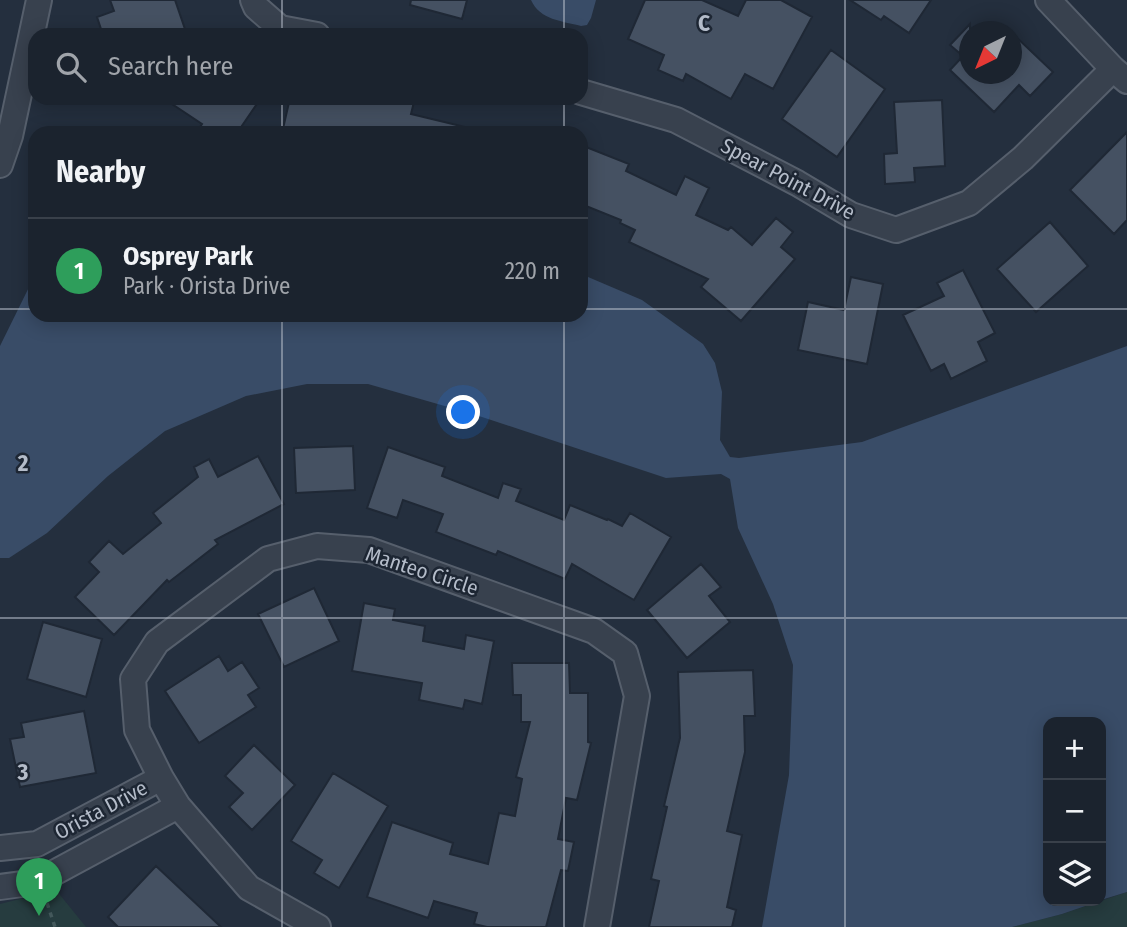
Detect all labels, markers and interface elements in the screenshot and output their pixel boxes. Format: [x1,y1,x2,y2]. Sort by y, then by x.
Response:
text: C [698,9,710,37]
north arrow [959,21,1022,84]
search box [28,28,588,105]
icon: search [52,48,90,86]
text: Search here [108,51,233,82]
street label: Spear Point Drive [716,133,860,225]
text: Nearby [56,154,145,190]
text: Osprey Park [123,241,253,272]
text: 1 [74,257,84,285]
text: 220 m [505,257,560,285]
text: Park · Orista Drive [123,272,290,300]
your location [446,395,480,429]
text: 2 [17,449,29,477]
street label: Manteo Circle [362,541,482,601]
map controls [1043,717,1106,906]
button: + [1043,717,1106,780]
text: 3 [17,758,29,786]
street label: Orista Drive [50,775,152,845]
button: − [1043,780,1106,843]
button: layers [1043,843,1106,906]
pin: 1 [16,858,62,916]

